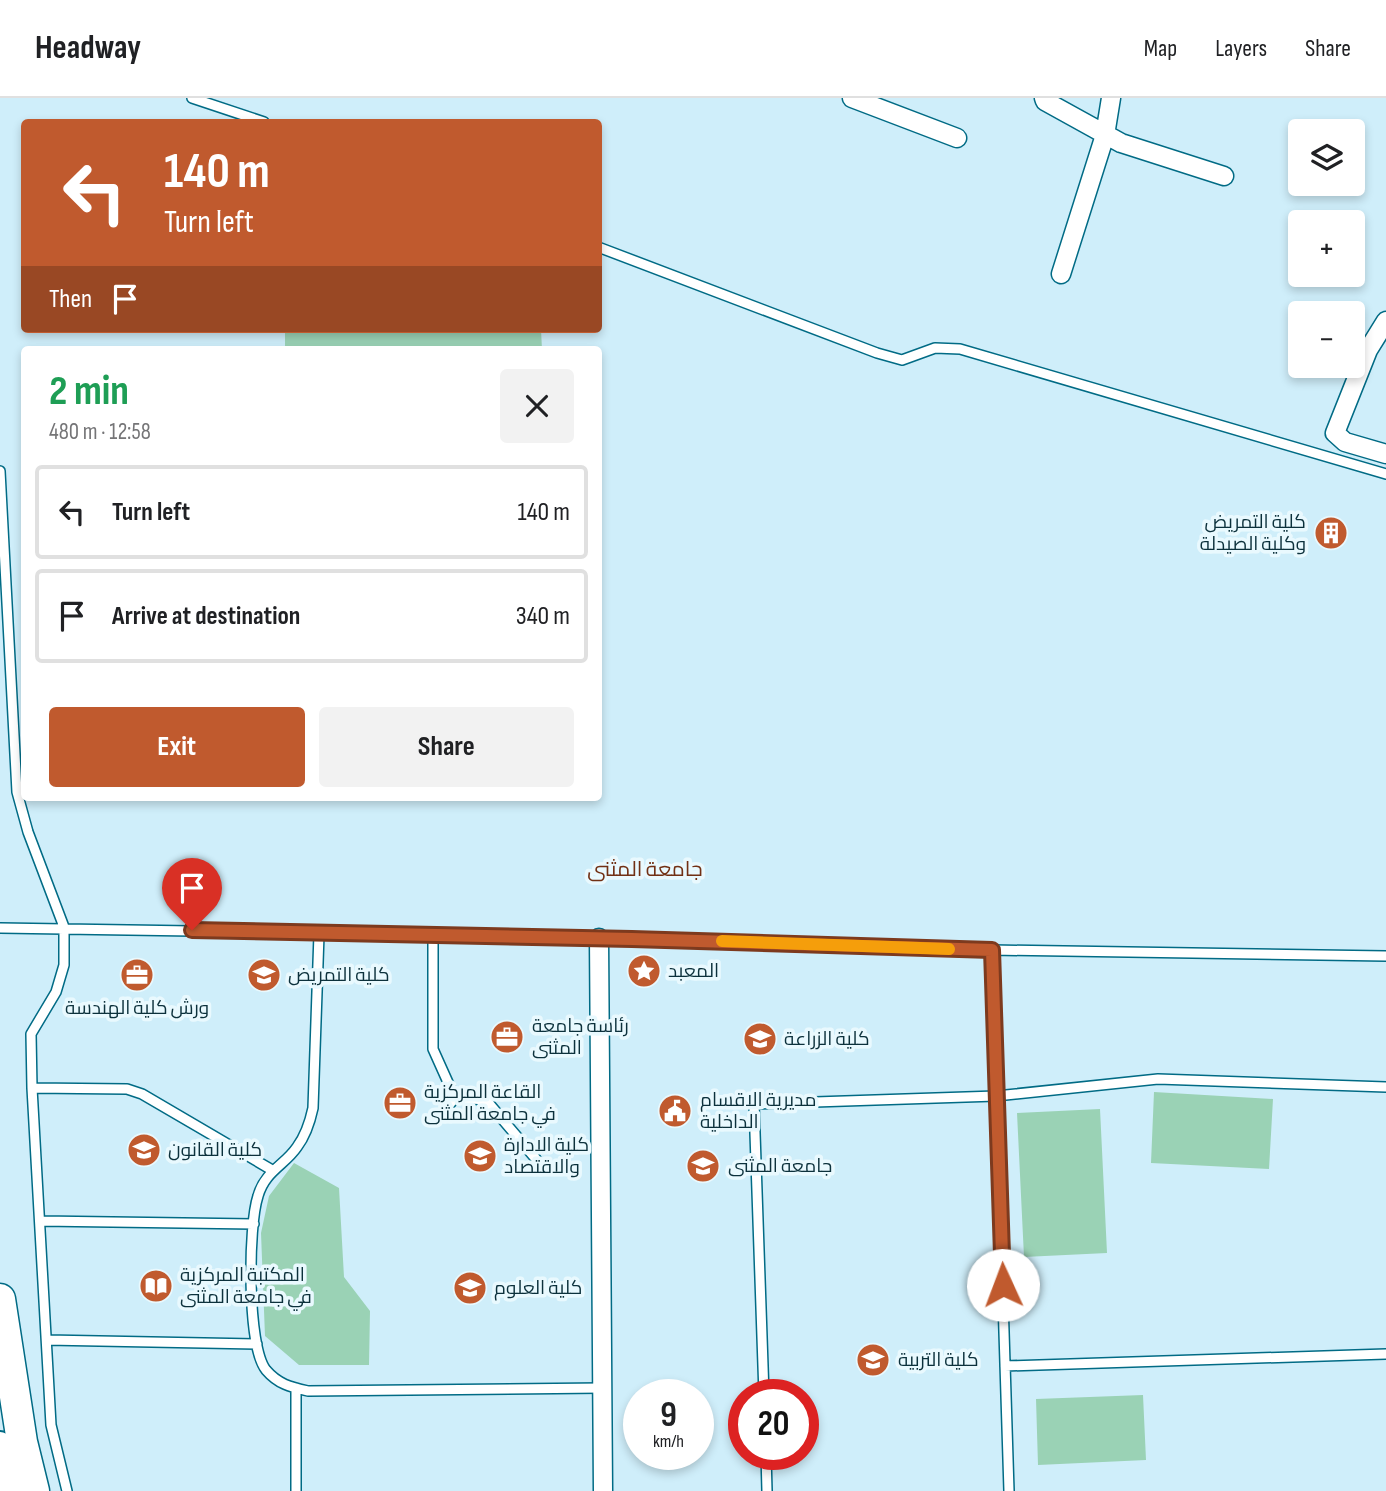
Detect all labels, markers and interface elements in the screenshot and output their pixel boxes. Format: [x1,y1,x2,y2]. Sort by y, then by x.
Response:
text: Headway [35,28,141,68]
text: Map [1144,34,1177,63]
text: Layers [1215,34,1267,63]
text: Share [1305,34,1351,63]
map controls [1288,119,1365,378]
button: layers [1288,119,1365,196]
text: 140 m [164,143,270,202]
icon: left [49,147,140,238]
text: Turn left [164,203,254,242]
button: + [1288,210,1365,287]
icon: arrive [106,280,144,318]
text: Then [49,284,92,315]
button: − [1288,301,1365,378]
text: 2 min [49,366,129,417]
button: close [500,369,574,443]
text: 480 m · 12:58 [49,418,151,446]
icon: left [53,493,91,531]
text: Turn left [112,497,190,528]
text: 140 m [518,497,570,528]
place label: كلية التمريض وكلية الصيدلة [1200,511,1306,556]
building icon: كلية التمريض وكلية الصيدلة [1312,514,1350,552]
icon: arrive [53,597,91,635]
text: Arrive at destination [112,601,300,632]
text: 340 m [516,601,570,632]
button: Exit [49,707,305,787]
button: Share [319,707,574,787]
district label: جامعة المثنى [587,857,703,882]
pin [162,858,222,930]
icon: arrive [173,869,211,907]
place icon: المعبد [625,952,663,990]
office icon: ورش كلية الهندسة [118,956,156,994]
school or university icon: كلية التمريض [245,956,283,994]
place label: المعبد [668,960,719,983]
place label: كلية التمريض [288,964,390,987]
place label: ورش كلية الهندسة [65,997,209,1020]
place label: رئاسة جامعة المثنى [532,1015,629,1060]
office icon: رئاسة جامعة المثنى [488,1018,526,1056]
school or university icon: كلية الزراعة [741,1020,779,1058]
place label: كلية الزراعة [784,1028,870,1051]
place label: القاعة المركزية في جامعة المثنى [424,1081,556,1128]
office icon: القاعة المركزية في جامعة المثنى [381,1084,419,1122]
place label: مديرية الاقسام الداخلية [700,1089,816,1134]
public building icon: مديرية الاقسام الداخلية [656,1092,694,1130]
school or university icon: كلية القانون [125,1131,163,1169]
place label: كلية الادارة والاقتصاد [504,1134,589,1179]
school or university icon: كلية الادارة والاقتصاد [461,1137,499,1175]
place label: كلية القانون [168,1139,262,1162]
school or university icon: جامعة المثنى [684,1147,722,1185]
place label: جامعة المثنى [728,1155,832,1178]
position arrow [966,1248,1040,1322]
place label: المكتبة المركزية في جامعة المثنى [180,1264,312,1311]
library icon: المكتبة المركزية في جامعة المثنى [137,1267,175,1305]
school or university icon: كلية العلوم [451,1269,489,1307]
place label: كلية العلوم [494,1277,582,1301]
school or university icon: كلية التربية [854,1341,892,1379]
place label: كلية التربية [898,1349,979,1372]
speed limit sign: 20 [728,1379,819,1470]
text: 9 [660,1394,677,1437]
text: km/h [653,1431,684,1452]

